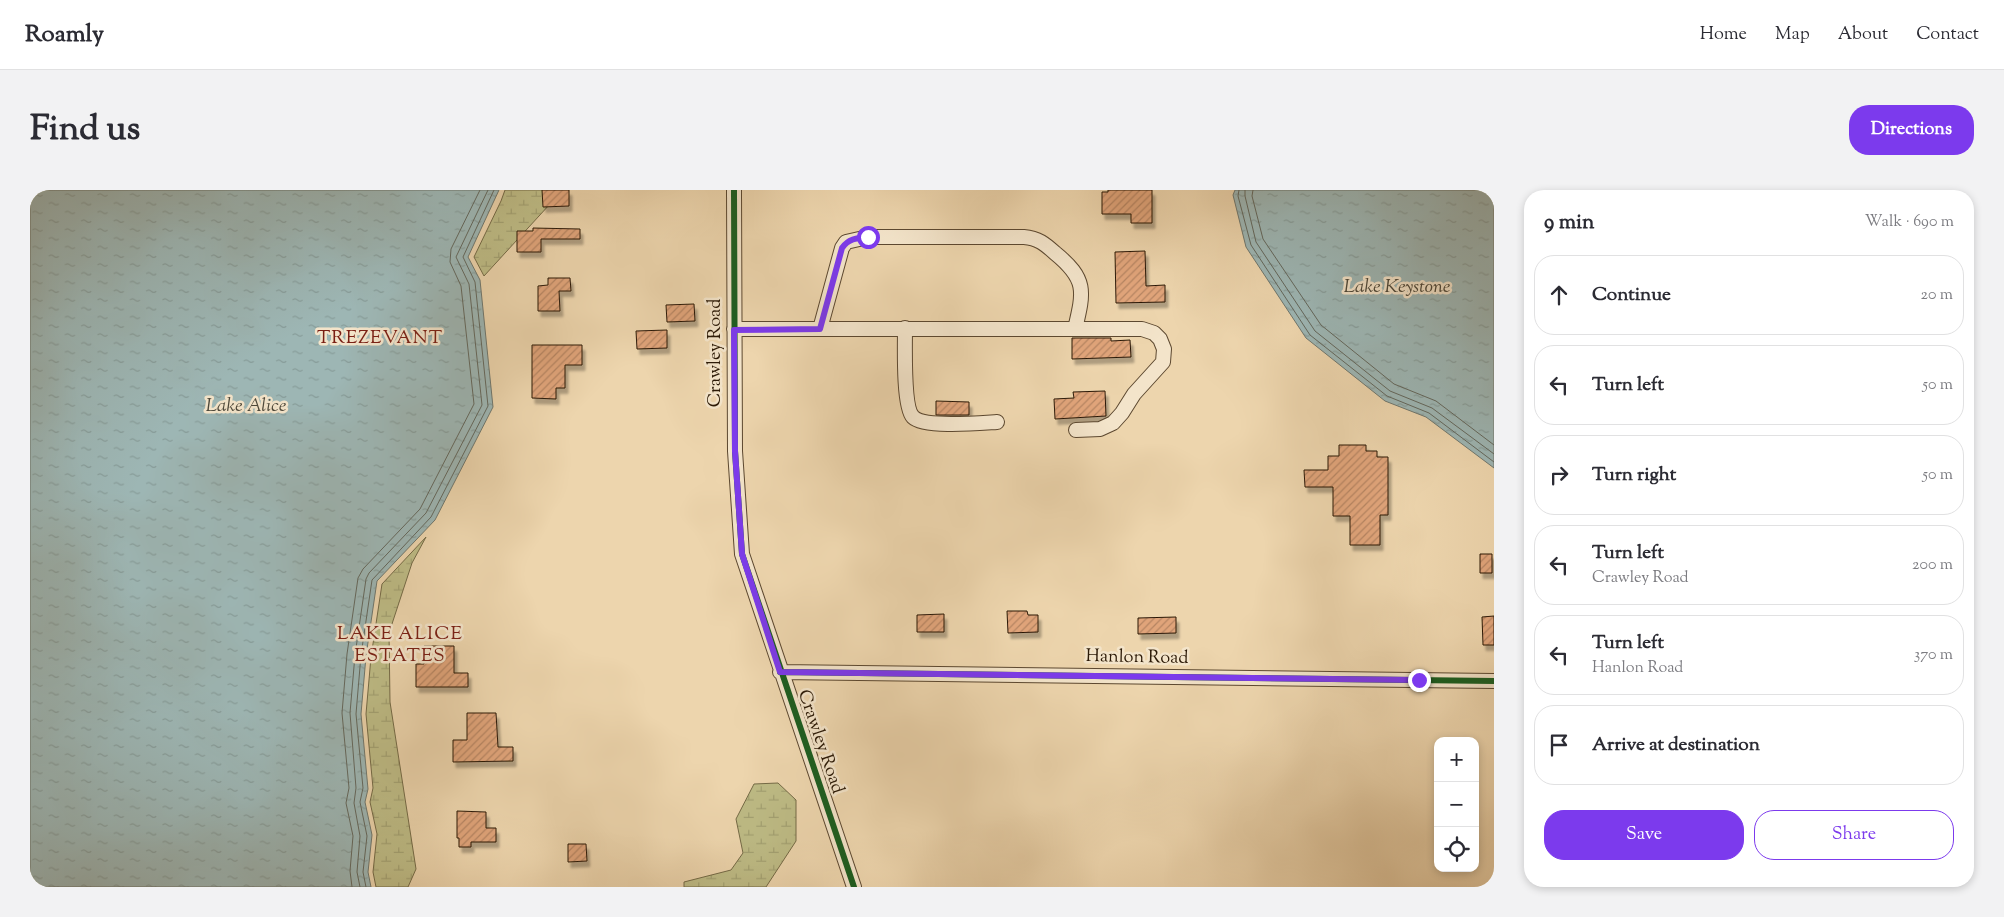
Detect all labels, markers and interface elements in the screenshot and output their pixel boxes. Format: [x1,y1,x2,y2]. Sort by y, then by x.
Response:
text: Roamly [25,18,104,52]
text: Home [1700,22,1747,48]
text: Map [1775,22,1810,48]
text: About [1838,22,1888,48]
text: Contact [1916,22,1979,48]
text: Find us [30,105,140,156]
button: Directions [1849,105,1974,155]
text: 9 min [1544,208,1594,238]
text: Walk · 690 m [1865,211,1954,234]
route start [857,226,880,249]
water label: Lake Keystone [1343,274,1451,301]
icon: ahead [1545,281,1573,309]
text: Continue [1592,282,1671,309]
text: 20 m [1920,284,1953,307]
street label: Crawley Road [703,299,729,407]
district label: TREZEVANT [317,325,443,352]
icon: left [1545,371,1573,399]
text: Turn left [1592,372,1664,399]
text: 50 m [1922,374,1953,397]
water label: Lake Alice [206,393,287,420]
icon: right [1545,461,1573,489]
text: Turn right [1592,462,1676,489]
text: 50 m [1922,464,1953,487]
text: Turn left [1592,540,1664,567]
icon: left [1545,551,1573,579]
text: 200 m [1912,554,1953,577]
text: Crawley Road [1592,567,1689,590]
district label: LAKE ALICE ESTATES [337,621,463,670]
text: Turn left [1592,630,1664,657]
icon: left [1545,641,1573,669]
street label: Hanlon Road [1085,644,1189,672]
text: 370 m [1914,644,1953,667]
text: Hanlon Road [1592,657,1683,680]
route end [1408,669,1431,692]
street label: Crawley Road [790,686,850,798]
icon: arrive [1545,731,1573,759]
text: Arrive at destination [1592,732,1760,759]
map controls [1434,737,1479,872]
button: + [1434,737,1479,782]
button: − [1434,782,1479,827]
button: Save [1544,810,1744,860]
button: Share [1754,810,1954,860]
button: locate [1434,827,1479,872]

